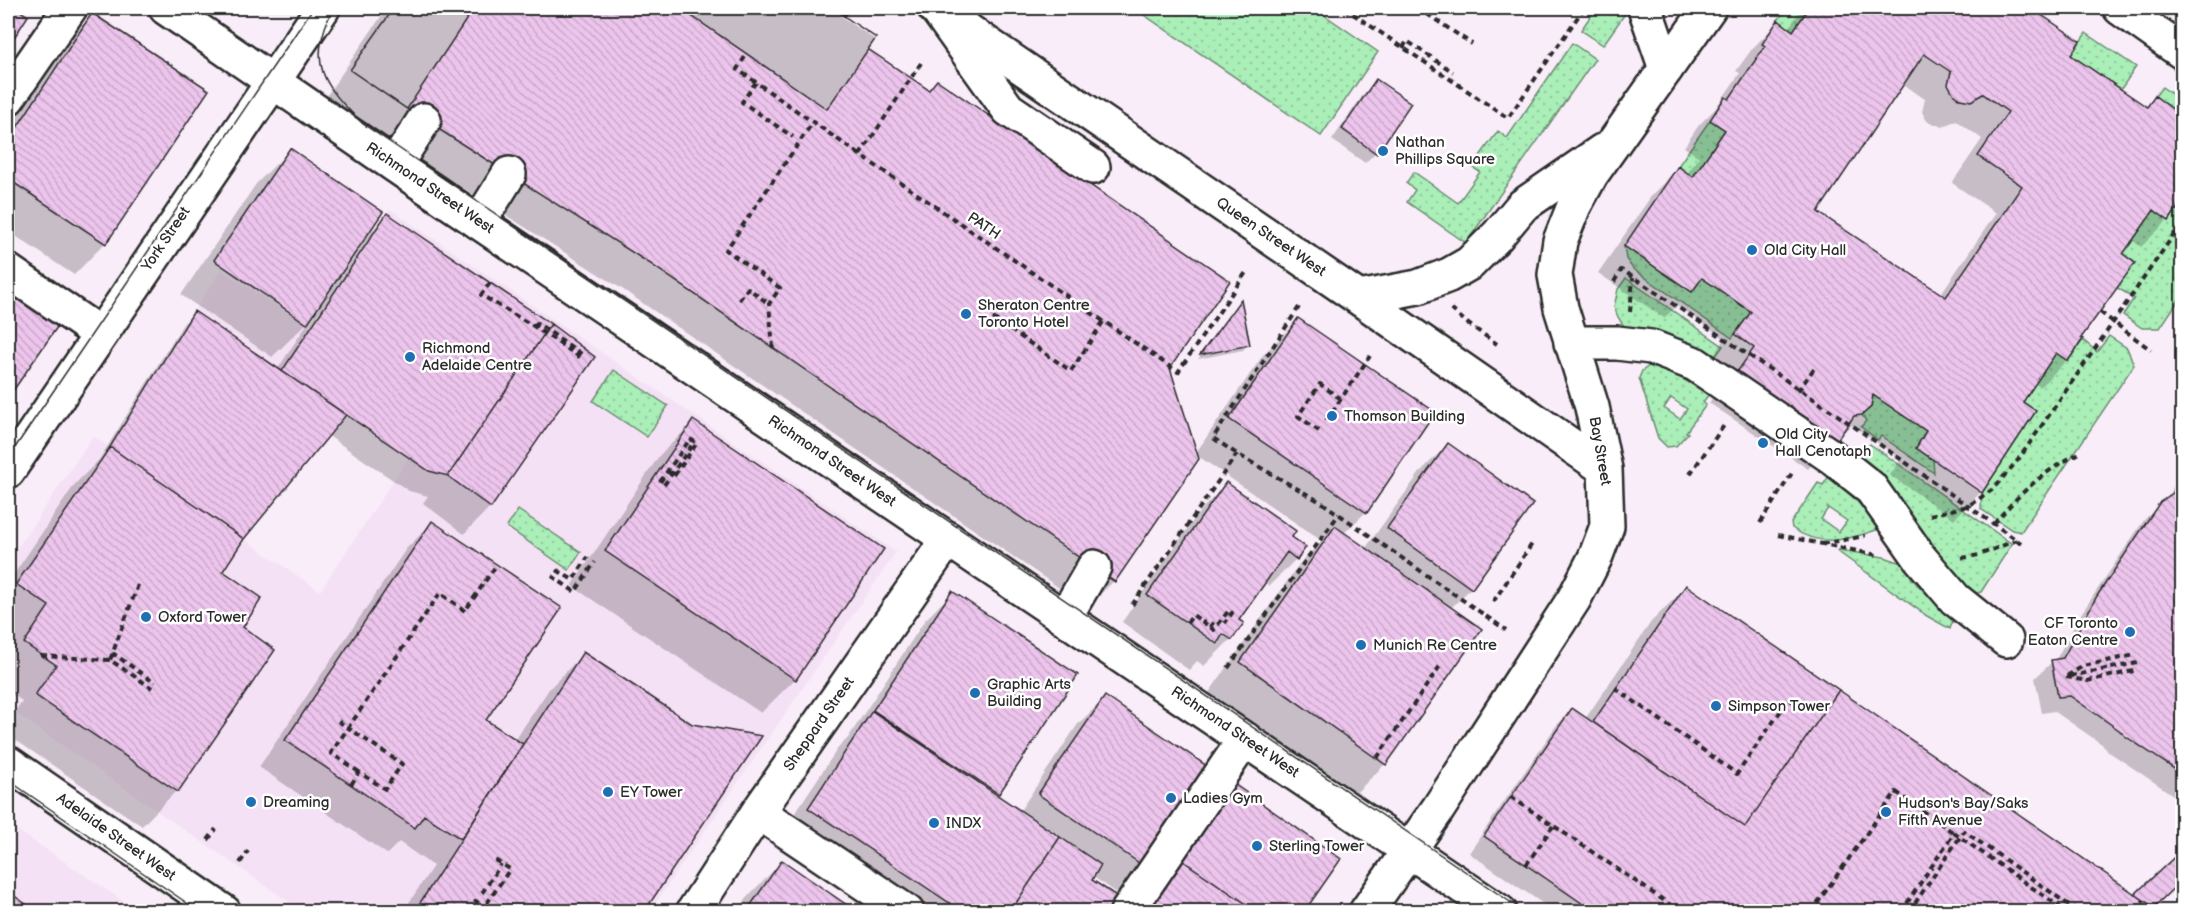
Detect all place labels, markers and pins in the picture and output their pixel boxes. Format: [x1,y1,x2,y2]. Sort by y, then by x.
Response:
place label: Nathan Phillips Square [1395,133,1495,169]
marker: Nathan Phillips Square [1376,144,1390,158]
place label: Old City Hall [1764,241,1846,260]
marker: Old City Hall [1745,243,1759,257]
place label: Sheraton Centre Toronto Hotel [978,296,1090,332]
marker: Sheraton Centre Toronto Hotel [959,307,973,321]
place label: Richmond Adelaide Centre [422,339,532,375]
marker: Richmond Adelaide Centre [403,350,417,364]
place label: Thomson Building [1344,407,1465,426]
marker: Thomson Building [1325,409,1339,423]
place label: Old City Hall Cenotaph [1775,425,1871,461]
marker: Old City Hall Cenotaph [1756,436,1770,450]
place label: Oxford Tower [158,608,247,627]
marker: Oxford Tower [139,610,153,624]
place label: CF Toronto Eaton Centre [2028,614,2118,650]
marker: CF Toronto Eaton Centre [2123,625,2137,639]
place label: Munich Re Centre [1373,636,1497,655]
marker: Munich Re Centre [1354,638,1368,652]
place label: Graphic Arts Building [987,675,1072,711]
marker: Graphic Arts Building [968,686,982,700]
place label: Simpson Tower [1728,697,1830,716]
marker: Simpson Tower [1709,699,1723,713]
place label: EY Tower [620,783,683,802]
marker: EY Tower [601,785,615,799]
place label: Ladies Gym [1183,789,1263,808]
marker: Ladies Gym [1164,791,1178,805]
place label: Dreaming [263,793,329,812]
place label: Hudson's Bay/Saks Fifth Avenue [1898,794,2029,830]
marker: Dreaming [244,795,258,809]
marker: Hudson's Bay/Saks Fifth Avenue [1879,805,1893,819]
place label: INDX [946,814,981,833]
marker: INDX [927,816,941,830]
place label: Sterling Tower [1269,837,1365,856]
marker: Sterling Tower [1250,839,1264,853]

